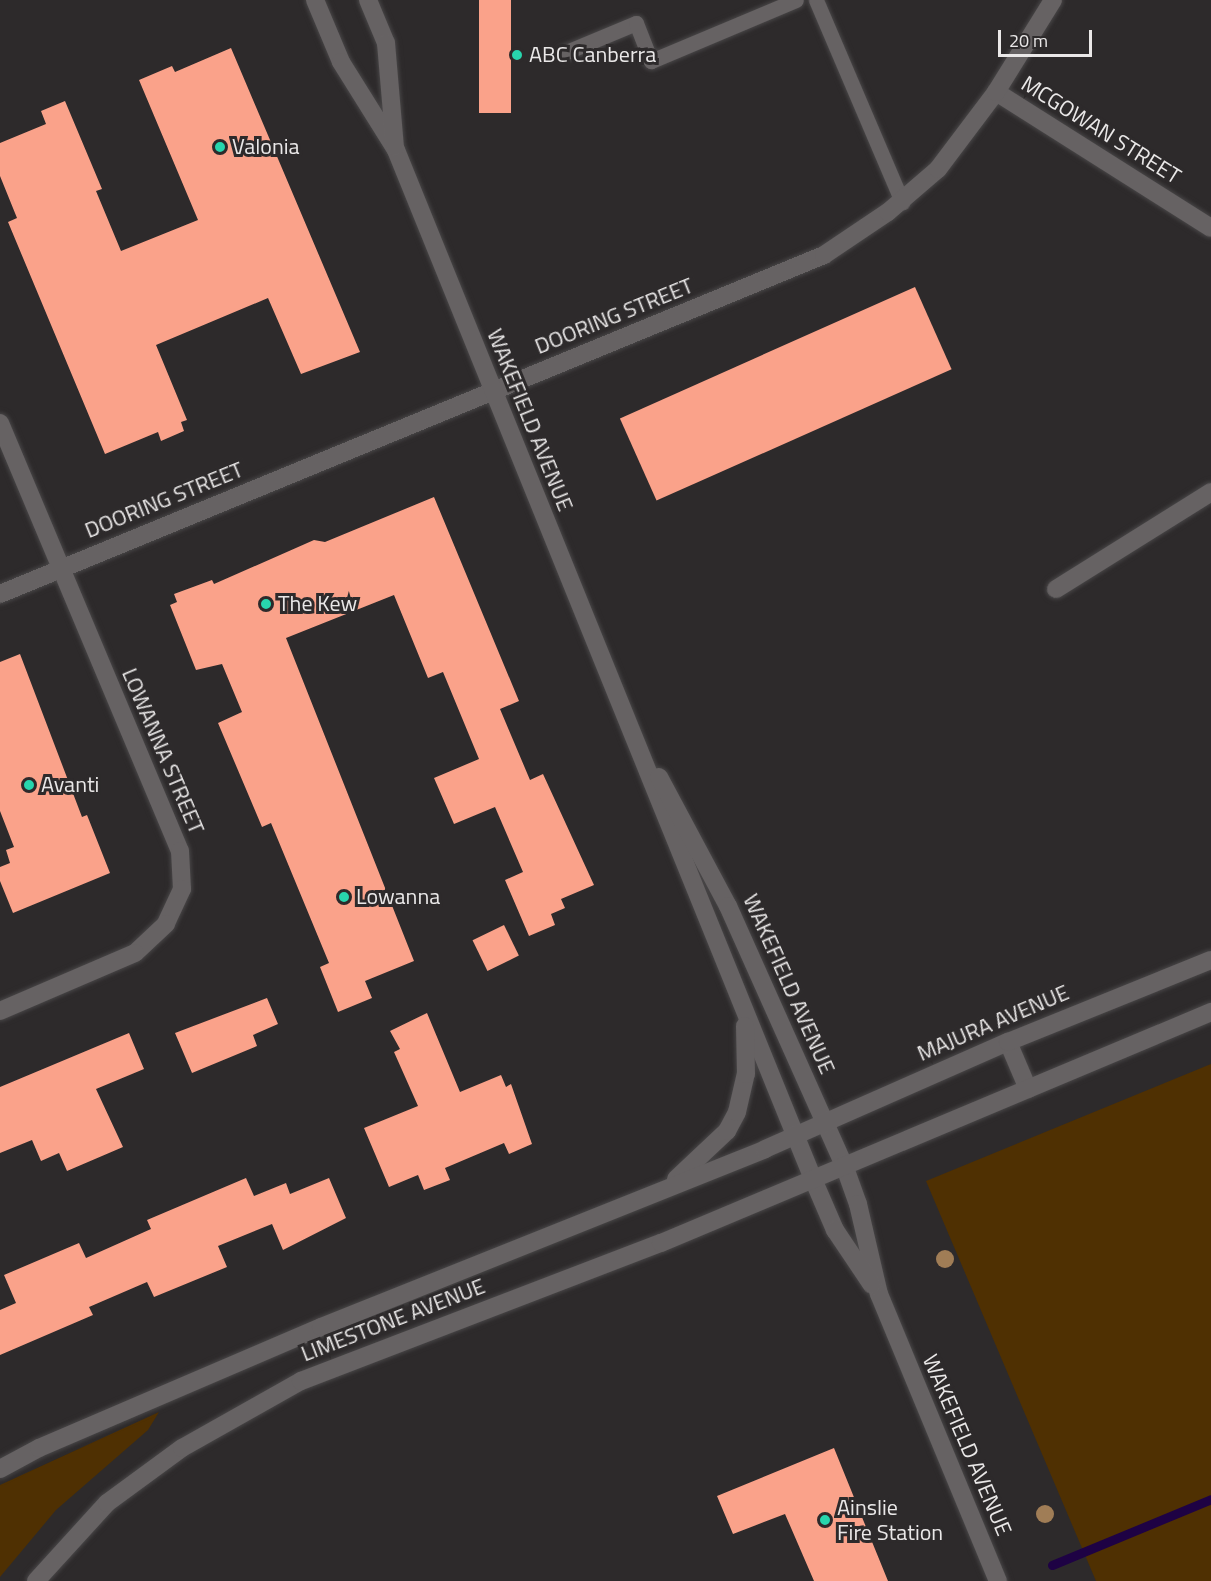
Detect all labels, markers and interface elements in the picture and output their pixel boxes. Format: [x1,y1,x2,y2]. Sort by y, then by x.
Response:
scale bar [1001,18,1096,56]
text: 20 m [1009,27,1048,54]
place label: ABC Canberra [529,42,656,68]
marker: ABC Canberra [510,48,524,62]
street label: MCGOWAN STREET [1016,70,1186,190]
place label: Valonia [232,134,300,160]
marker: Valonia [213,140,227,154]
street label: DOORING STREET [531,272,697,360]
street label: WAKEFIELD AVENUE [481,325,579,515]
street label: DOORING STREET [81,456,247,544]
place label: The Kew [278,591,357,617]
marker: The Kew [259,597,273,611]
street label: LOWANNA STREET [116,664,210,838]
place label: Avanti [41,772,99,798]
marker: Avanti [22,778,36,792]
place label: Lowanna [356,884,440,910]
marker: Lowanna [337,890,351,904]
street label: WAKEFIELD AVENUE [737,890,841,1078]
street label: MAJURA AVENUE [913,979,1073,1067]
street label: LIMESTONE AVENUE [297,1273,489,1367]
street label: WAKEFIELD AVENUE [917,1350,1017,1540]
place label: Ainslie Fire Station [837,1494,943,1546]
marker: Ainslie Fire Station [818,1513,832,1527]

